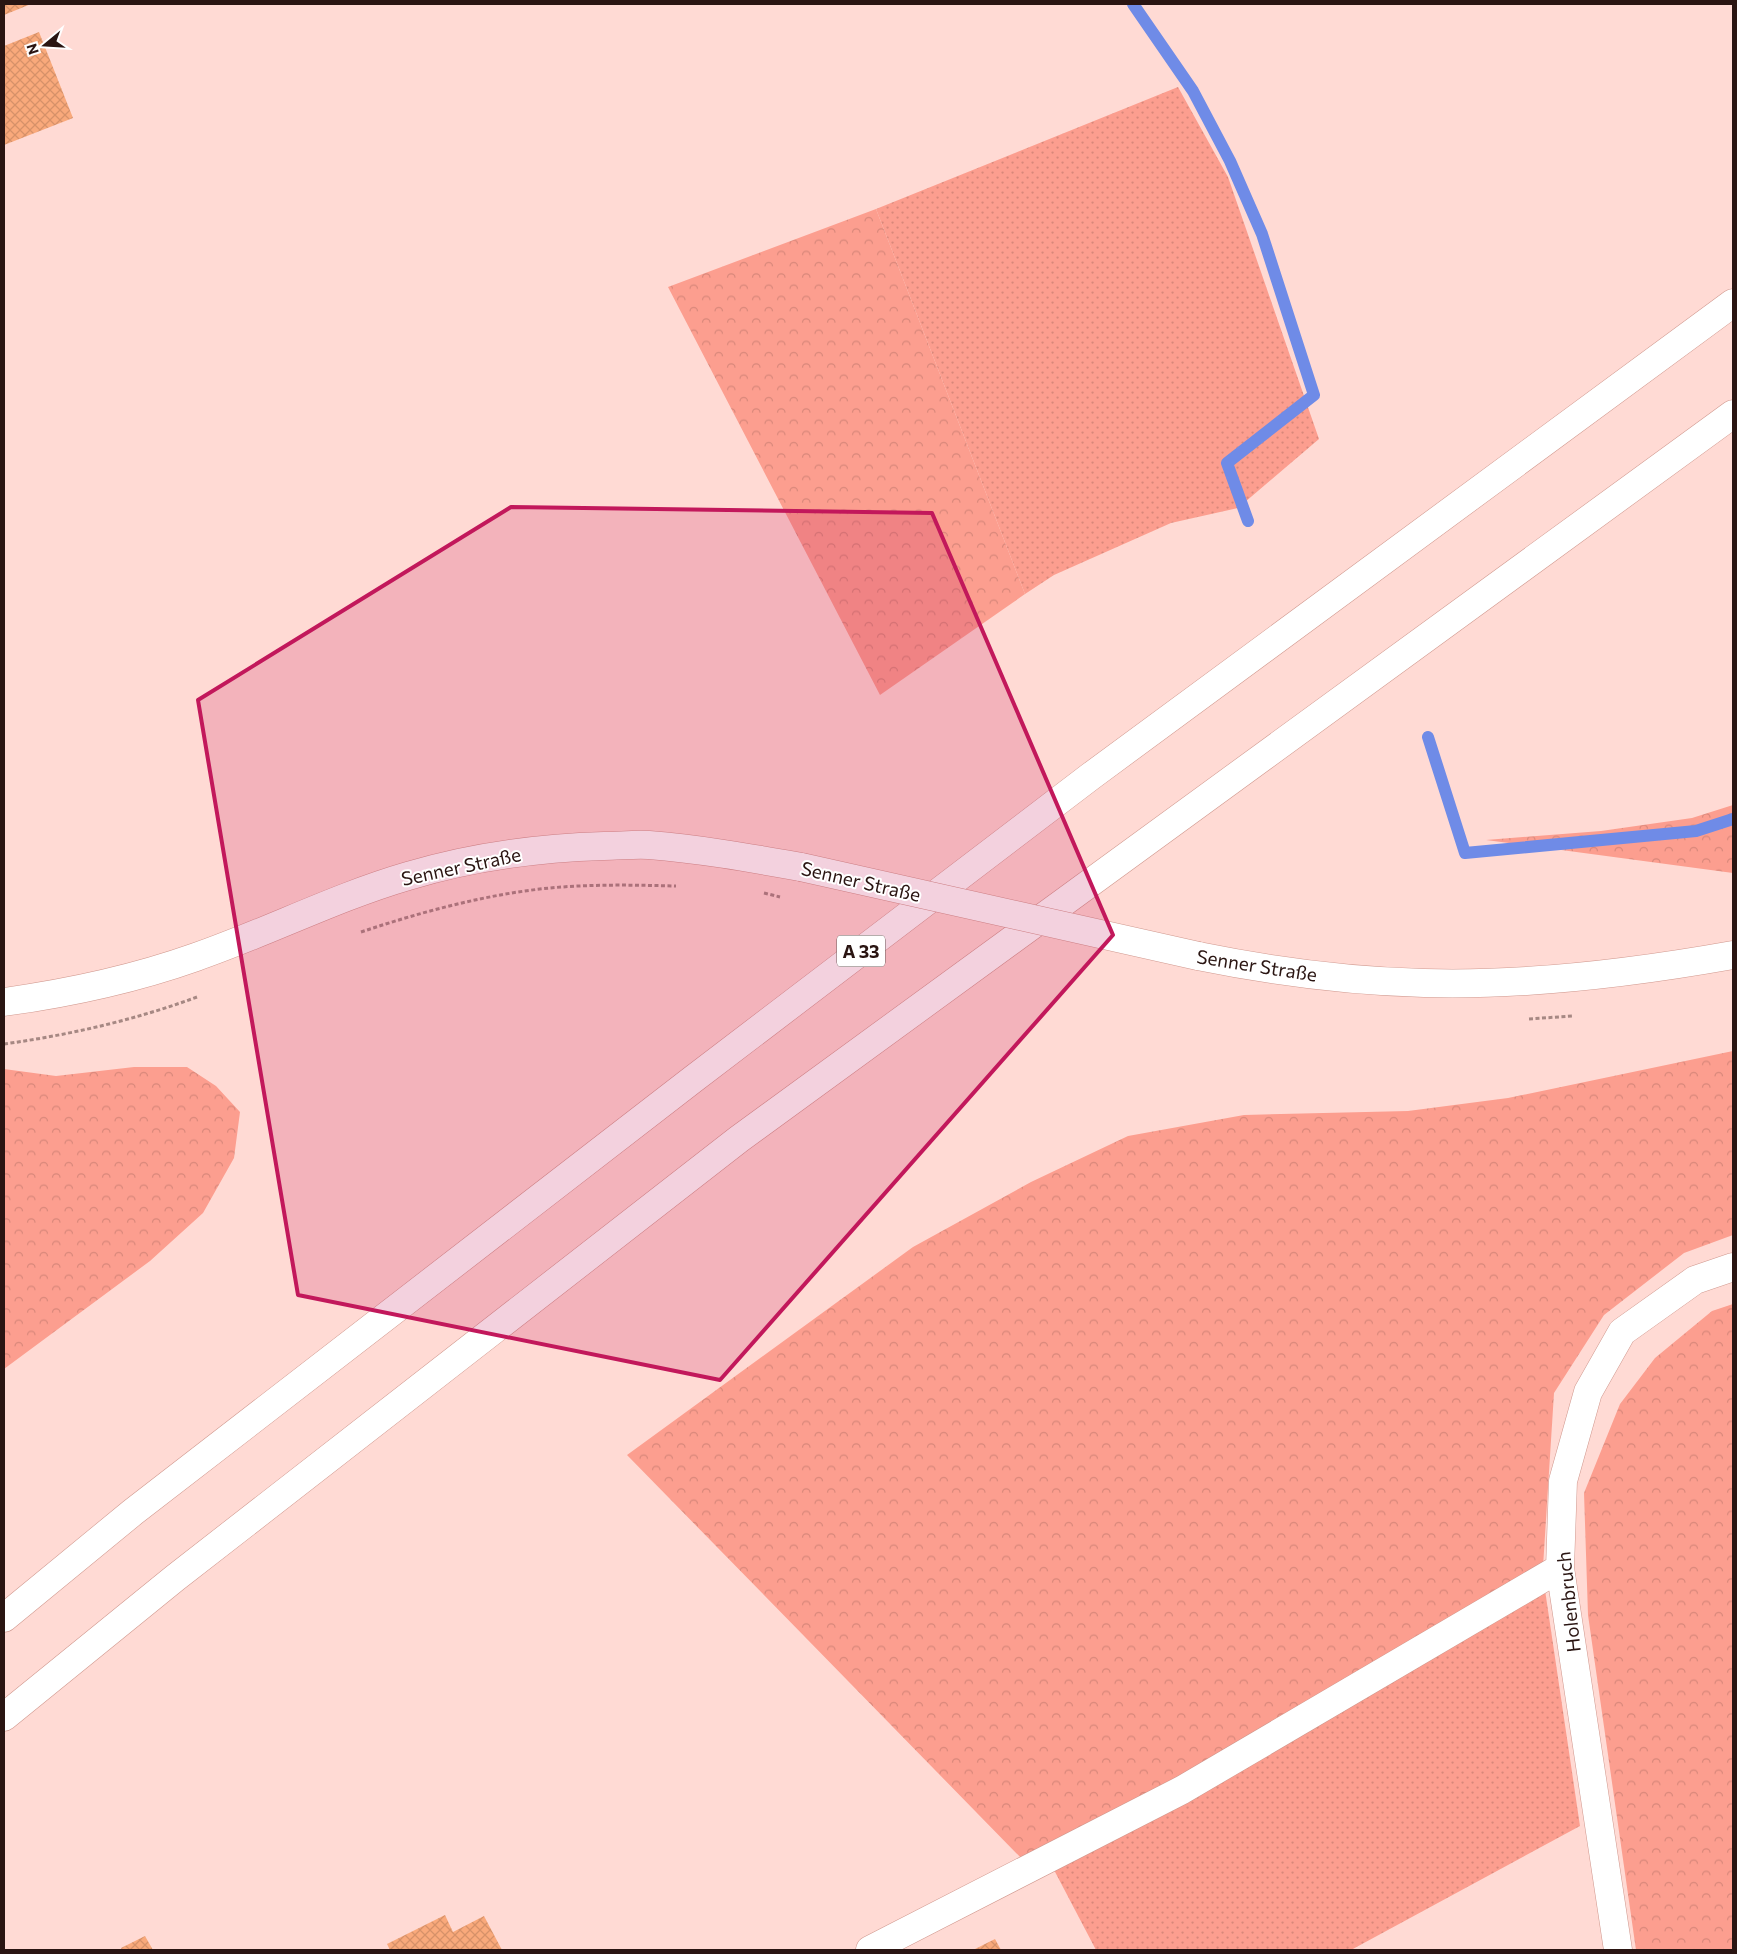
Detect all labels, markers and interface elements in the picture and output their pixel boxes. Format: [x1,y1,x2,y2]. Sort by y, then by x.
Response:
north arrow [20,20,70,70]
text: N [22,42,42,57]
street label: Senner Straße [399,842,523,890]
street label: Senner Straße [799,856,923,906]
road number: A 33 [837,936,885,966]
street label: Senner Straße [1195,944,1319,986]
street label: Holenbruch [1551,1551,1585,1653]

